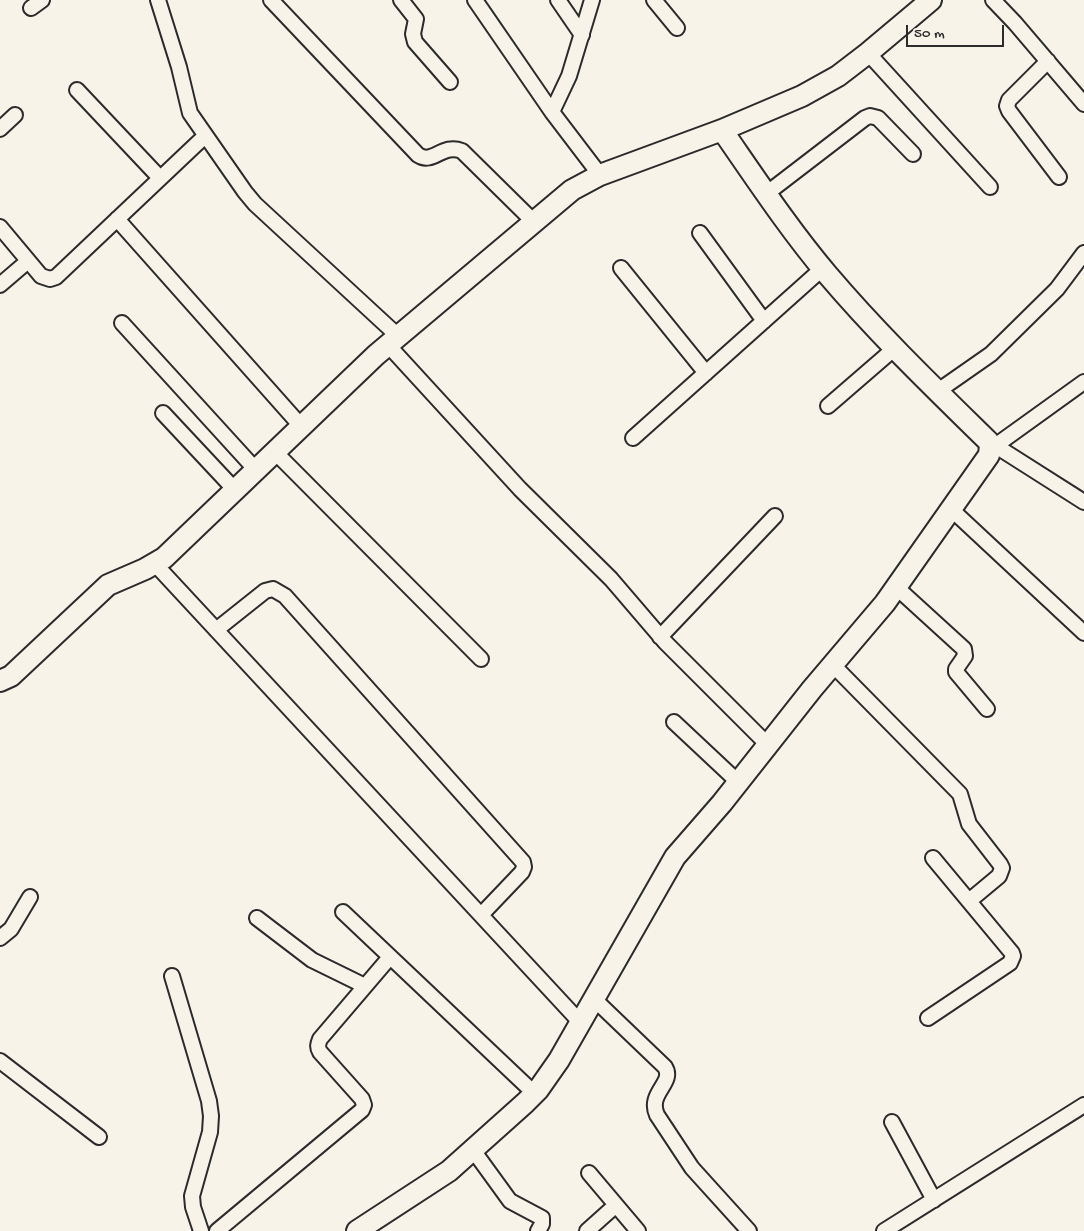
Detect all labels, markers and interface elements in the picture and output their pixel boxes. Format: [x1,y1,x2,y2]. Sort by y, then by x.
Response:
scale bar [909,15,1006,47]
text: 50 m [914,25,945,43]

